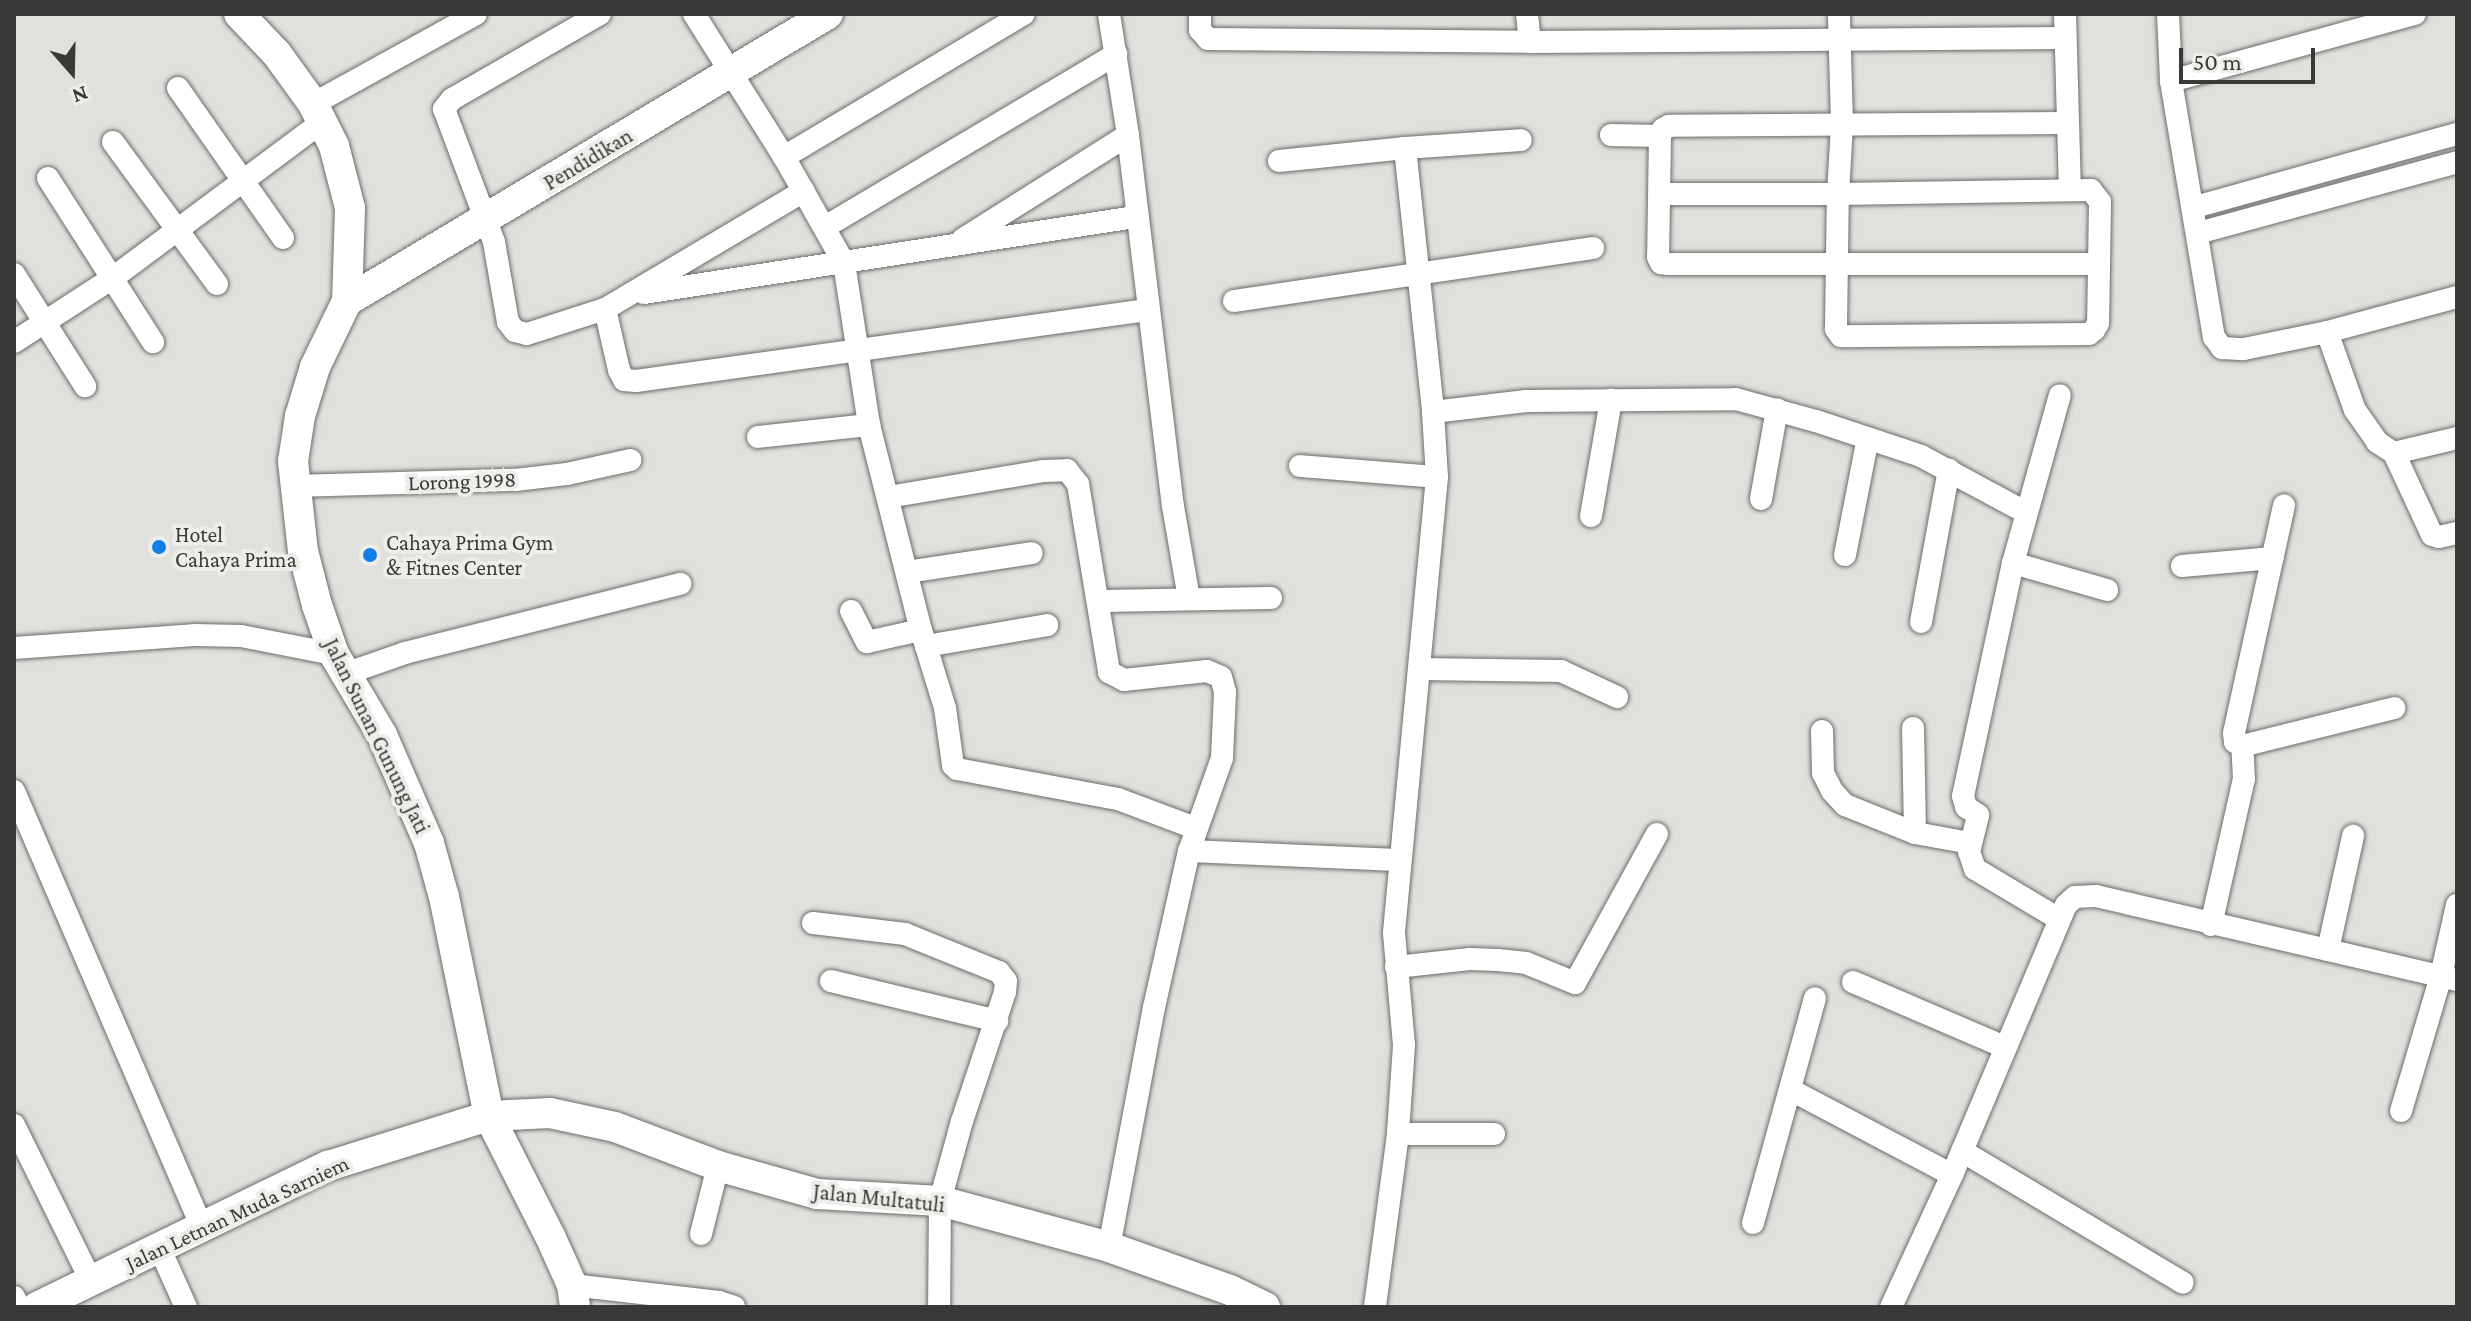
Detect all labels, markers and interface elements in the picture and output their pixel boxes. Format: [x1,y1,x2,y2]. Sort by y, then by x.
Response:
north arrow [32,32,112,112]
scale bar [2183,32,2319,82]
text: 50 m [2193,48,2242,75]
text: N [69,81,92,109]
street label: Pendidikan [539,122,637,196]
street label: Lorong 1998 [407,466,517,496]
place label: Hotel Cahaya Prima [175,521,297,572]
place label: Cahaya Prima Gym & Fitnes Center [386,529,553,580]
marker: Hotel Cahaya Prima [150,538,168,556]
marker: Cahaya Prima Gym & Fitnes Center [361,546,379,564]
street label: Jalan Sunan Gunung Jati [318,634,436,838]
street label: Jalan Letnan Muda Sarniem [121,1150,353,1276]
street label: Jalan Multatuli [812,1178,946,1218]

